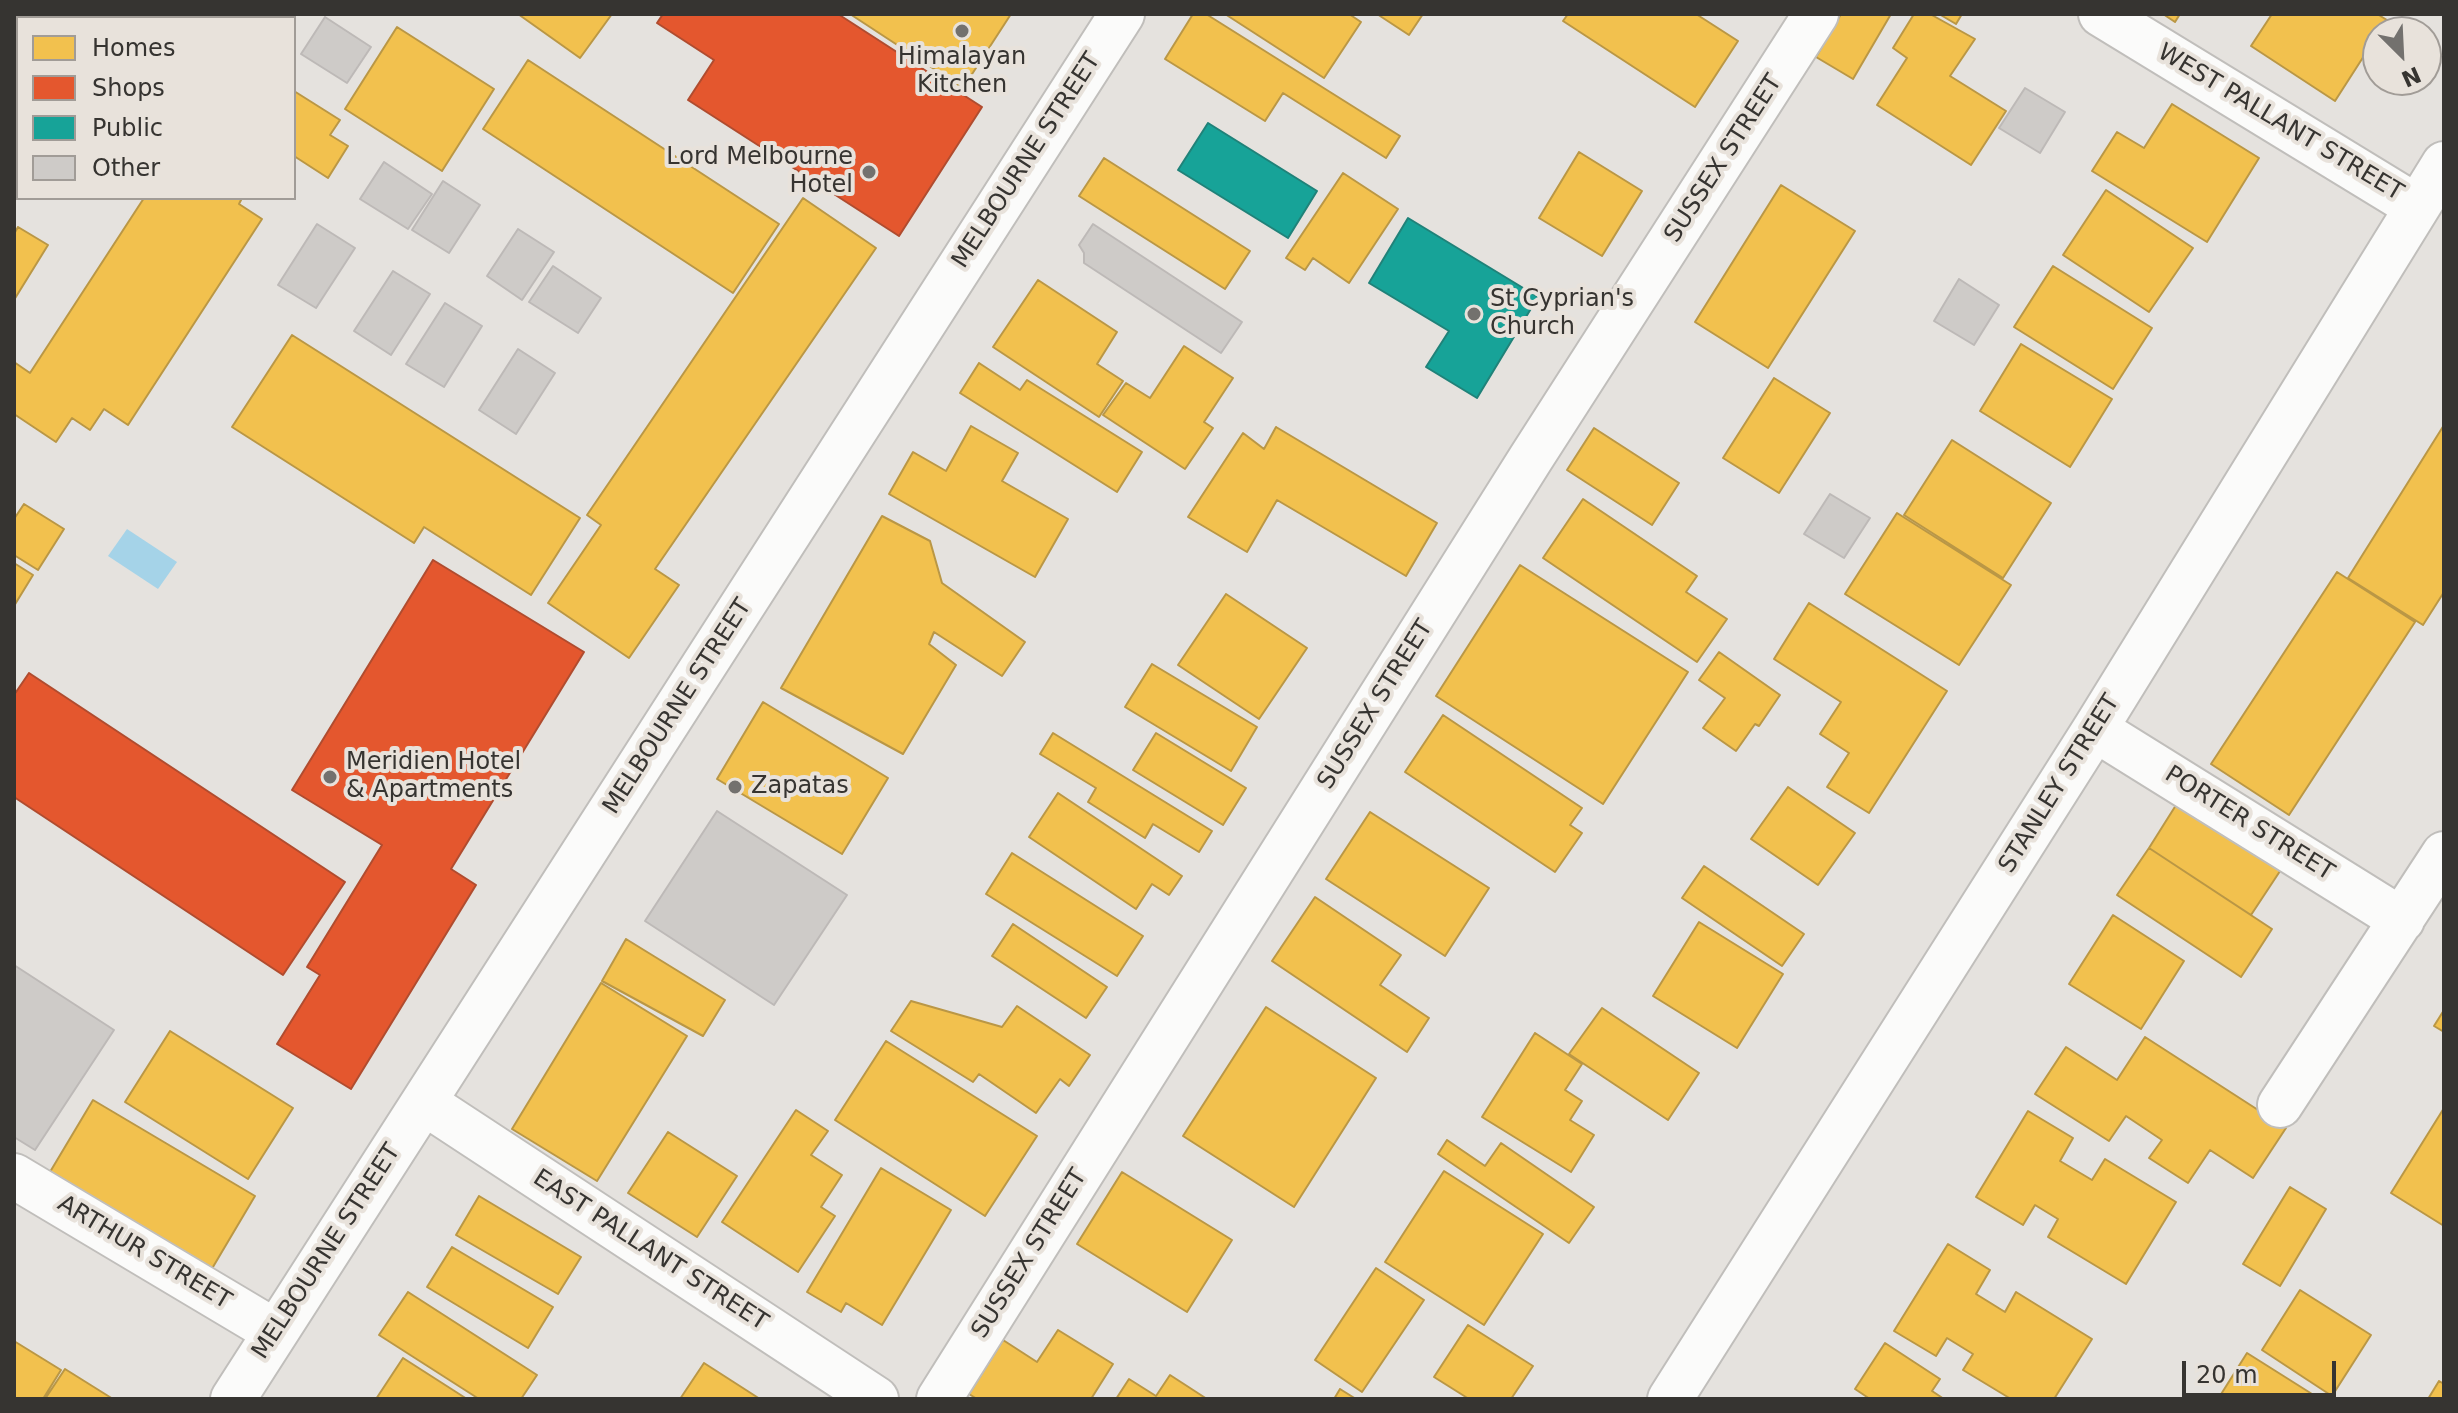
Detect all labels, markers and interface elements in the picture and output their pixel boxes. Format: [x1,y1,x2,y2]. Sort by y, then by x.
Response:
legend [16,16,296,200]
north arrow [2362,16,2442,96]
marker: Himalayan Kitchen [953,22,971,40]
text: Homes [92,34,175,62]
street label: WEST PALLANT STREET [2152,38,2408,208]
place label: Himalayan Kitchen [898,44,1026,100]
street label: MELBOURNE STREET [947,48,1107,274]
text: N [2398,61,2425,92]
street label: SUSSEX STREET [1659,70,1789,248]
text: Shops [92,74,165,102]
text: Public [92,114,163,142]
place label: Lord Melbourne Hotel [666,144,853,200]
text: Other [92,154,160,182]
marker: Lord Melbourne Hotel [860,163,878,181]
place label: St Cyprian's Church [1490,286,1634,342]
marker: St Cyprian's Church [1465,305,1483,323]
street label: MELBOURNE STREET [598,594,758,820]
street label: SUSSEX STREET [1312,615,1440,795]
street label: STANLEY STREET [1994,690,2126,878]
place label: Meridien Hotel & Apartments [346,749,521,805]
street label: PORTER STREET [2159,760,2339,888]
marker: Meridien Hotel & Apartments [321,768,339,786]
place label: Zapatas [751,773,849,801]
marker: Zapatas [726,778,744,796]
street label: MELBOURNE STREET [247,1139,407,1365]
street label: EAST PALLANT STREET [527,1164,773,1338]
street label: SUSSEX STREET [966,1164,1094,1344]
street label: ARTHUR STREET [52,1190,236,1316]
scale bar [2186,1345,2340,1395]
text: 20 m [2196,1361,2258,1389]

